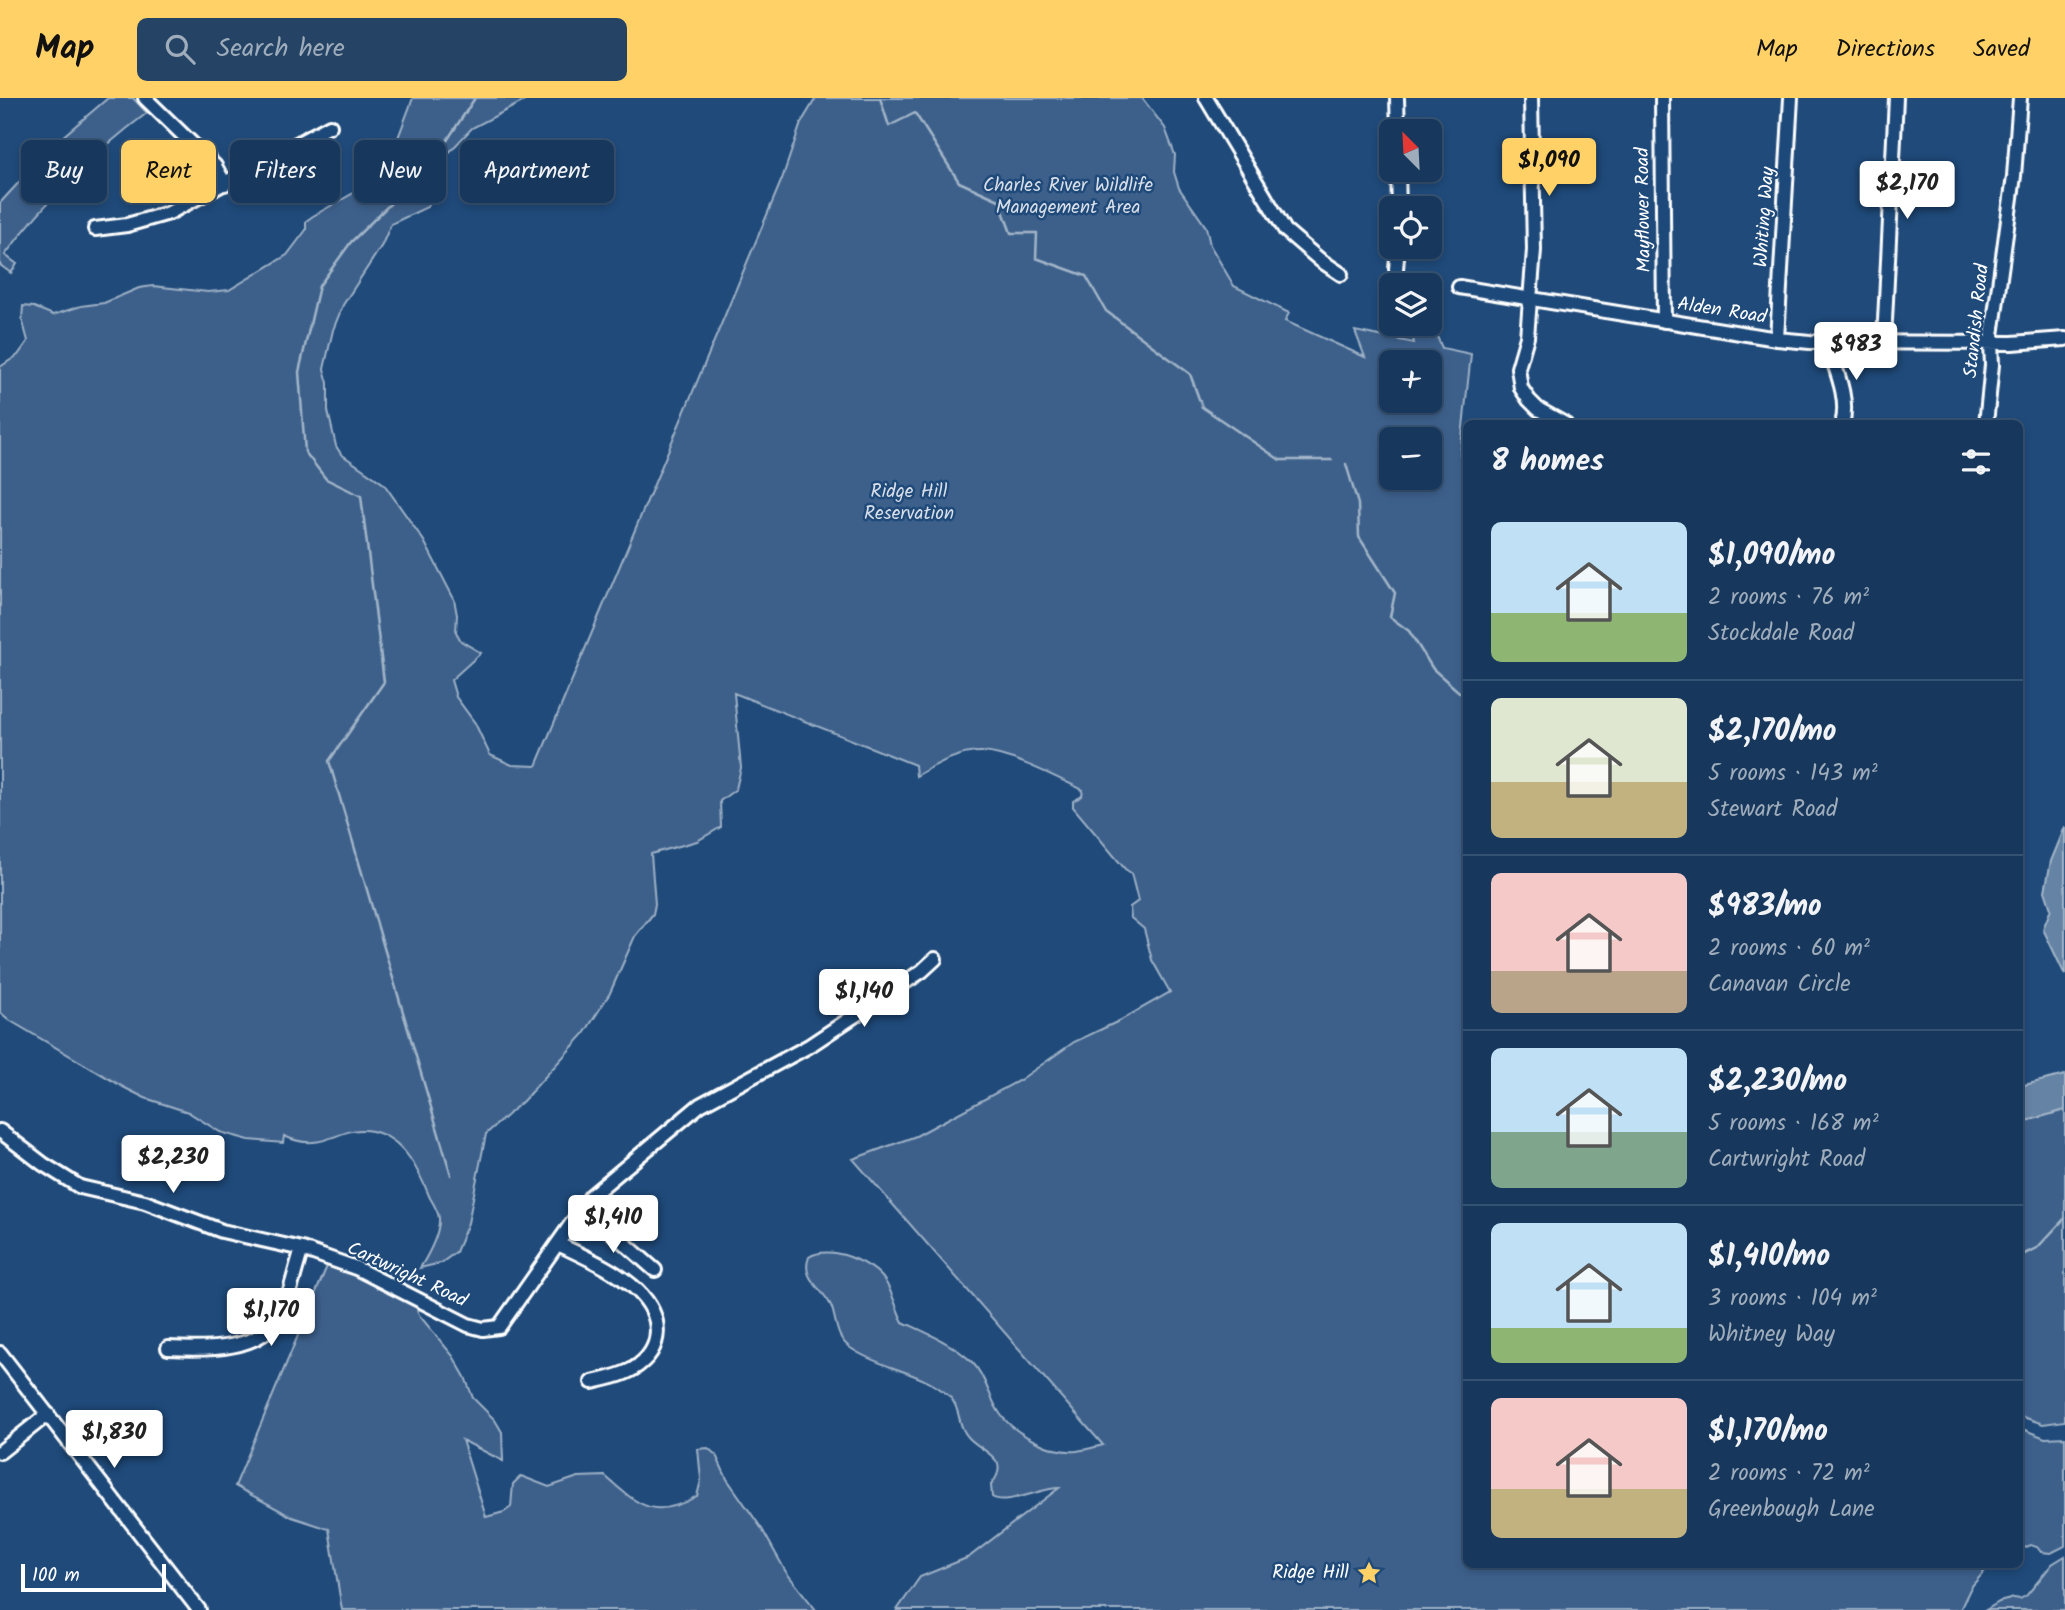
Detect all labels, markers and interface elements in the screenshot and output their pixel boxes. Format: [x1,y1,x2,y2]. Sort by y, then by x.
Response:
search box [137,18,627,81]
text: Map [35,23,95,76]
text: Search here [217,28,345,70]
icon: search [161,30,199,68]
text: Map [1756,30,1798,69]
text: Directions [1836,30,1935,69]
text: Saved [1973,30,2030,69]
north arrow [1379,119,1442,182]
map controls [1379,119,1442,490]
pin: $1,090 [1492,139,1606,198]
chip: Buy [21,140,107,203]
chip: Rent [121,140,216,203]
chip: Filters [230,140,340,203]
chip: New [354,140,446,203]
chip: Apartment [460,140,614,203]
text: $1,090 [1518,143,1580,179]
street label: Mayflower Road [1628,147,1660,273]
pin: $2,170 [1850,162,1964,221]
street label: Whiting Way [1747,165,1784,268]
text: $2,170 [1876,166,1938,202]
park label: Charles River Wildlife Management Area [983,171,1154,223]
button: locate [1379,196,1442,259]
street label: Standish Road [1956,262,1998,379]
button: layers [1379,273,1442,336]
street label: Alden Road [1675,289,1769,333]
pin: $983 [1815,322,1897,382]
text: $983 [1830,327,1882,363]
button: + [1379,350,1442,413]
button: − [1379,427,1442,490]
text: 8 homes [1491,438,1604,486]
icon: filters [1957,443,1995,481]
park label: Ridge Hill Reservation [864,477,954,529]
text: $1,090/mo [1708,532,1835,580]
icon: home [1547,550,1631,634]
text: 2 rooms · 76 m² [1708,580,1869,616]
text: Stockdale Road [1708,616,1854,652]
text: $2,170/mo [1708,708,1836,756]
icon: home [1547,726,1631,810]
text: 5 rooms · 143 m² [1708,756,1878,792]
text: Stewart Road [1708,792,1838,828]
text: $983/mo [1708,883,1822,931]
icon: home [1547,901,1631,985]
text: 2 rooms · 60 m² [1708,931,1870,967]
text: Canavan Circle [1708,967,1851,1003]
pin: $1,140 [807,970,921,1029]
text: $1,140 [835,974,893,1010]
text: $2,230/mo [1708,1058,1847,1106]
icon: home [1547,1076,1631,1160]
text: 5 rooms · 168 m² [1708,1106,1879,1142]
pin: $2,230 [116,1136,230,1195]
text: $2,230 [138,1140,208,1176]
text: Cartwright Road [1708,1142,1865,1178]
pin: $1,410 [556,1196,670,1255]
text: $1,410 [584,1200,642,1236]
text: $1,410/mo [1708,1233,1830,1281]
street label: Cartwright Road [342,1234,473,1316]
icon: home [1547,1251,1631,1335]
text: 3 rooms · 104 m² [1708,1281,1877,1317]
pin: $1,170 [214,1288,328,1348]
text: $1,170 [243,1293,299,1329]
text: Whitney Way [1708,1317,1835,1353]
text: $1,170/mo [1708,1408,1828,1456]
pin: $1,830 [57,1410,171,1470]
text: $1,830 [82,1415,146,1451]
icon: home [1547,1426,1631,1510]
text: 2 rooms · 72 m² [1708,1456,1870,1492]
text: Greenbough Lane [1708,1492,1875,1528]
place label: Ridge Hill [1272,1558,1349,1588]
place icon: Ridge Hill [1355,1559,1383,1587]
scale bar [21,1561,166,1593]
text: 100 m [32,1561,80,1591]

